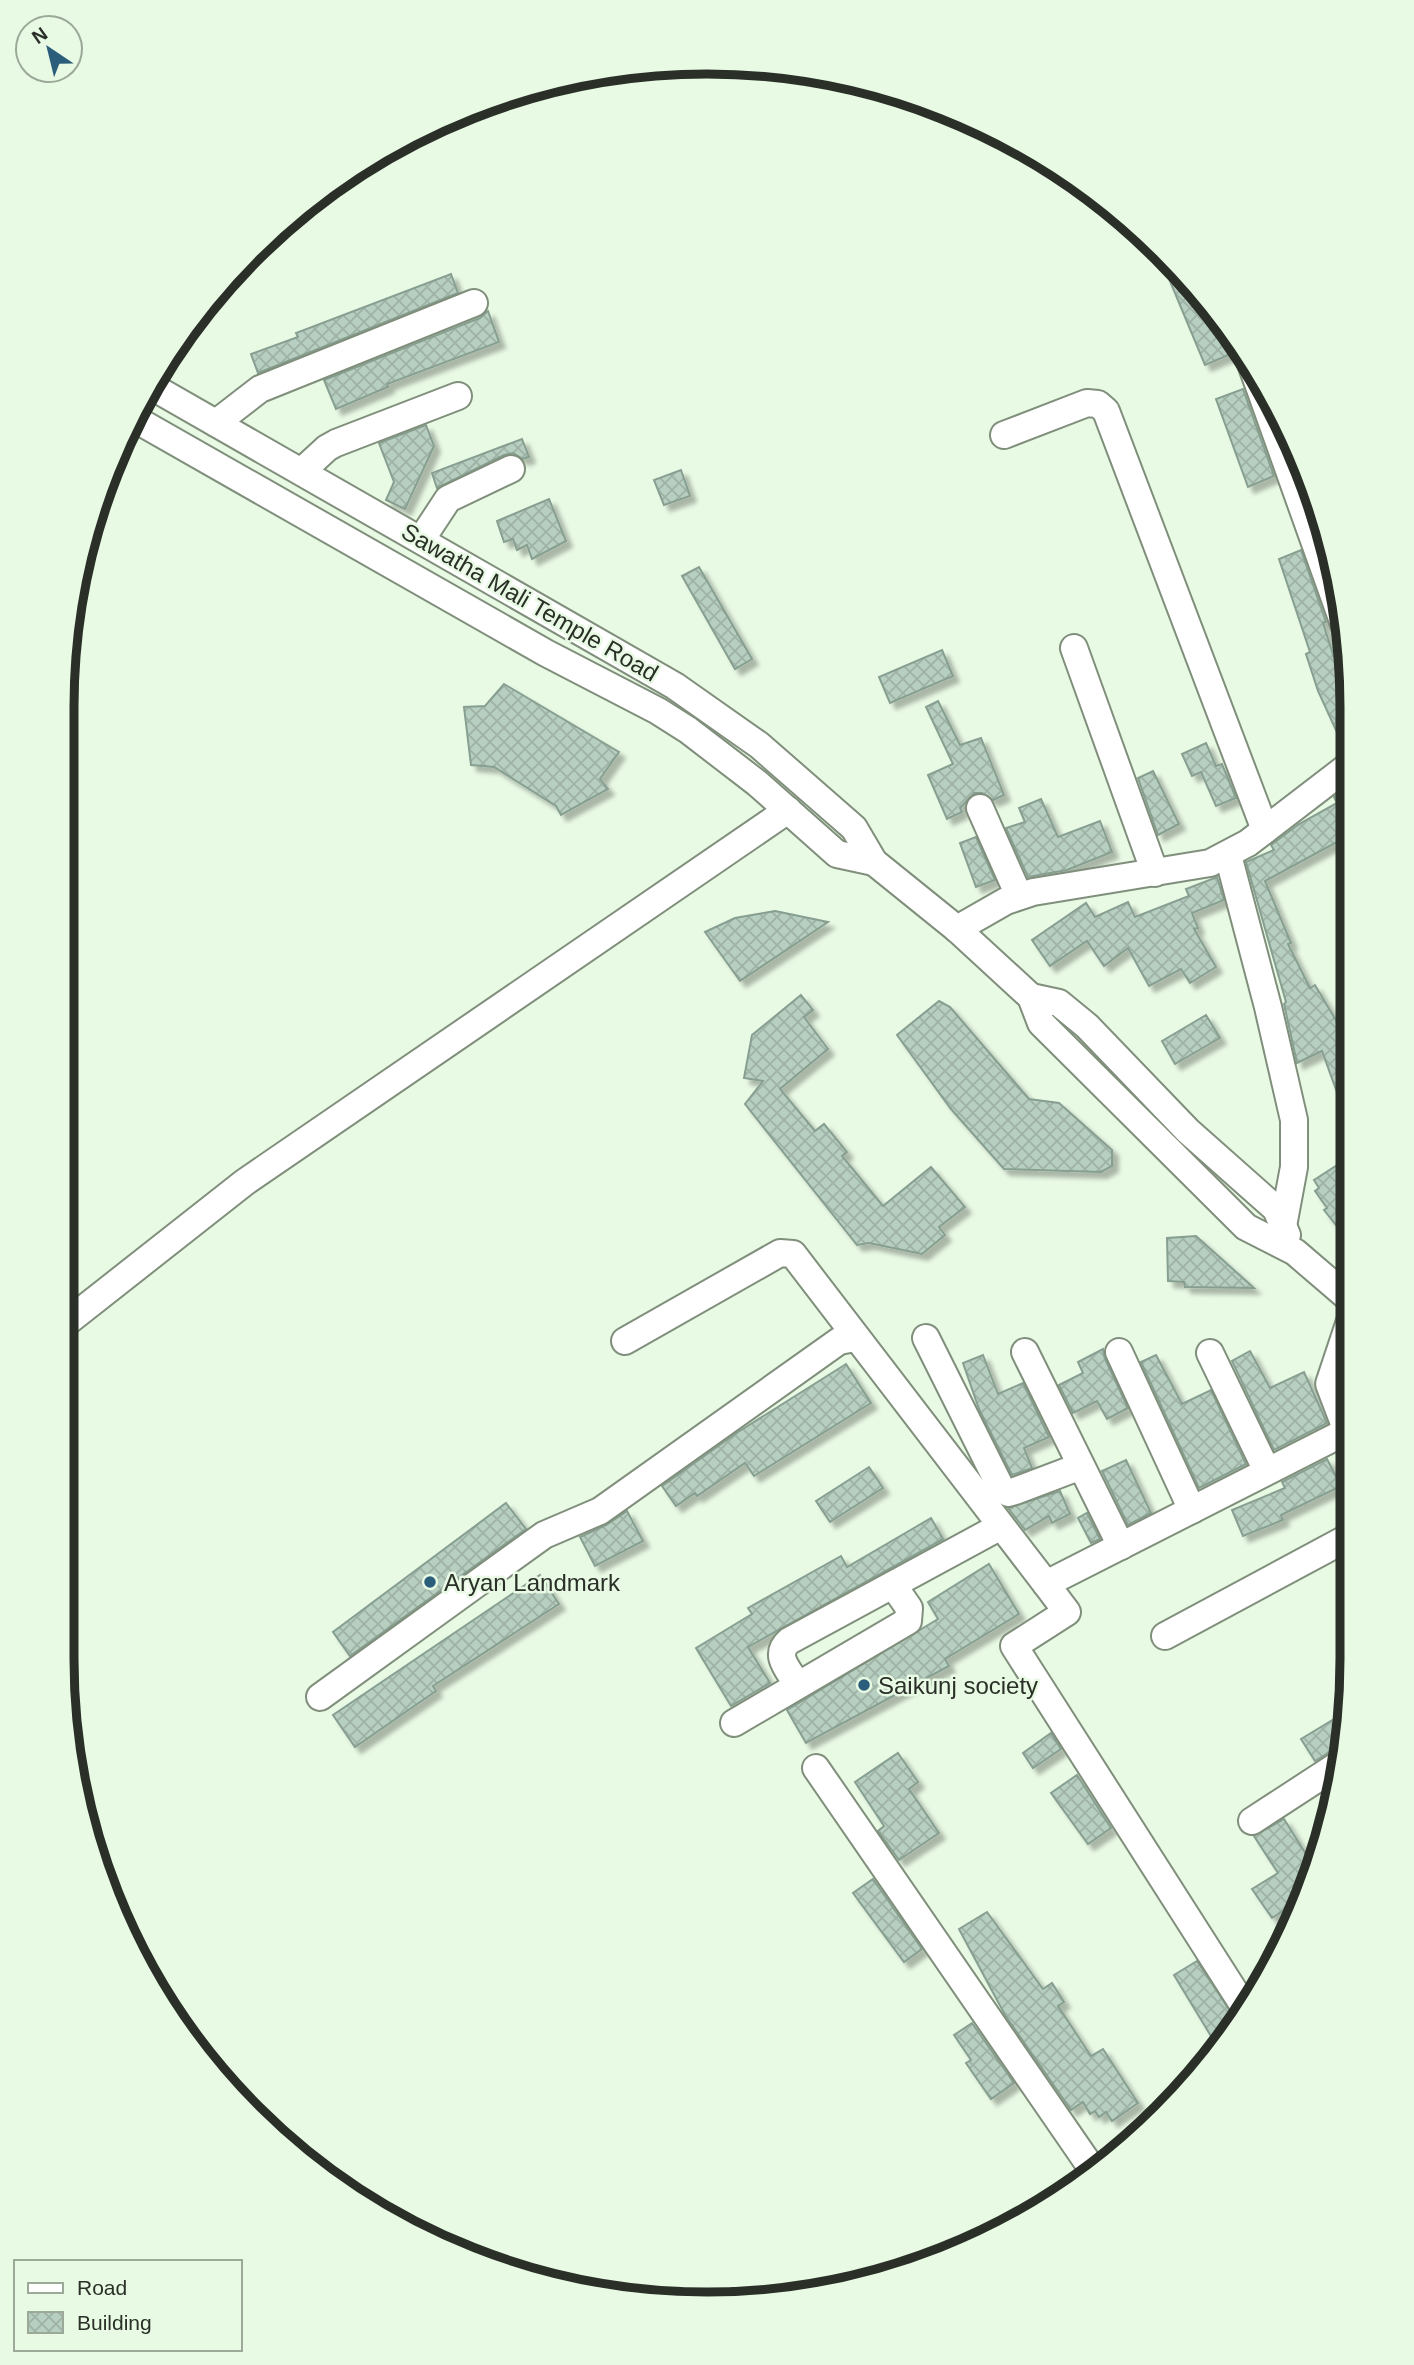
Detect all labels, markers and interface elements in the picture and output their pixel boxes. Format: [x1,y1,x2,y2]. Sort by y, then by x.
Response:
north arrow [14,14,84,84]
text: N [28,23,51,48]
street label: Sawatha Mali Temple Road [397,517,663,687]
place label: Aryan Landmark [444,1569,621,1596]
marker: Aryan Landmark [422,1574,438,1590]
place label: Saikunj society [878,1672,1038,1699]
marker: Saikunj society [856,1677,872,1693]
legend [14,2260,242,2351]
text: Road [77,2276,127,2299]
text: Building [77,2311,152,2334]

